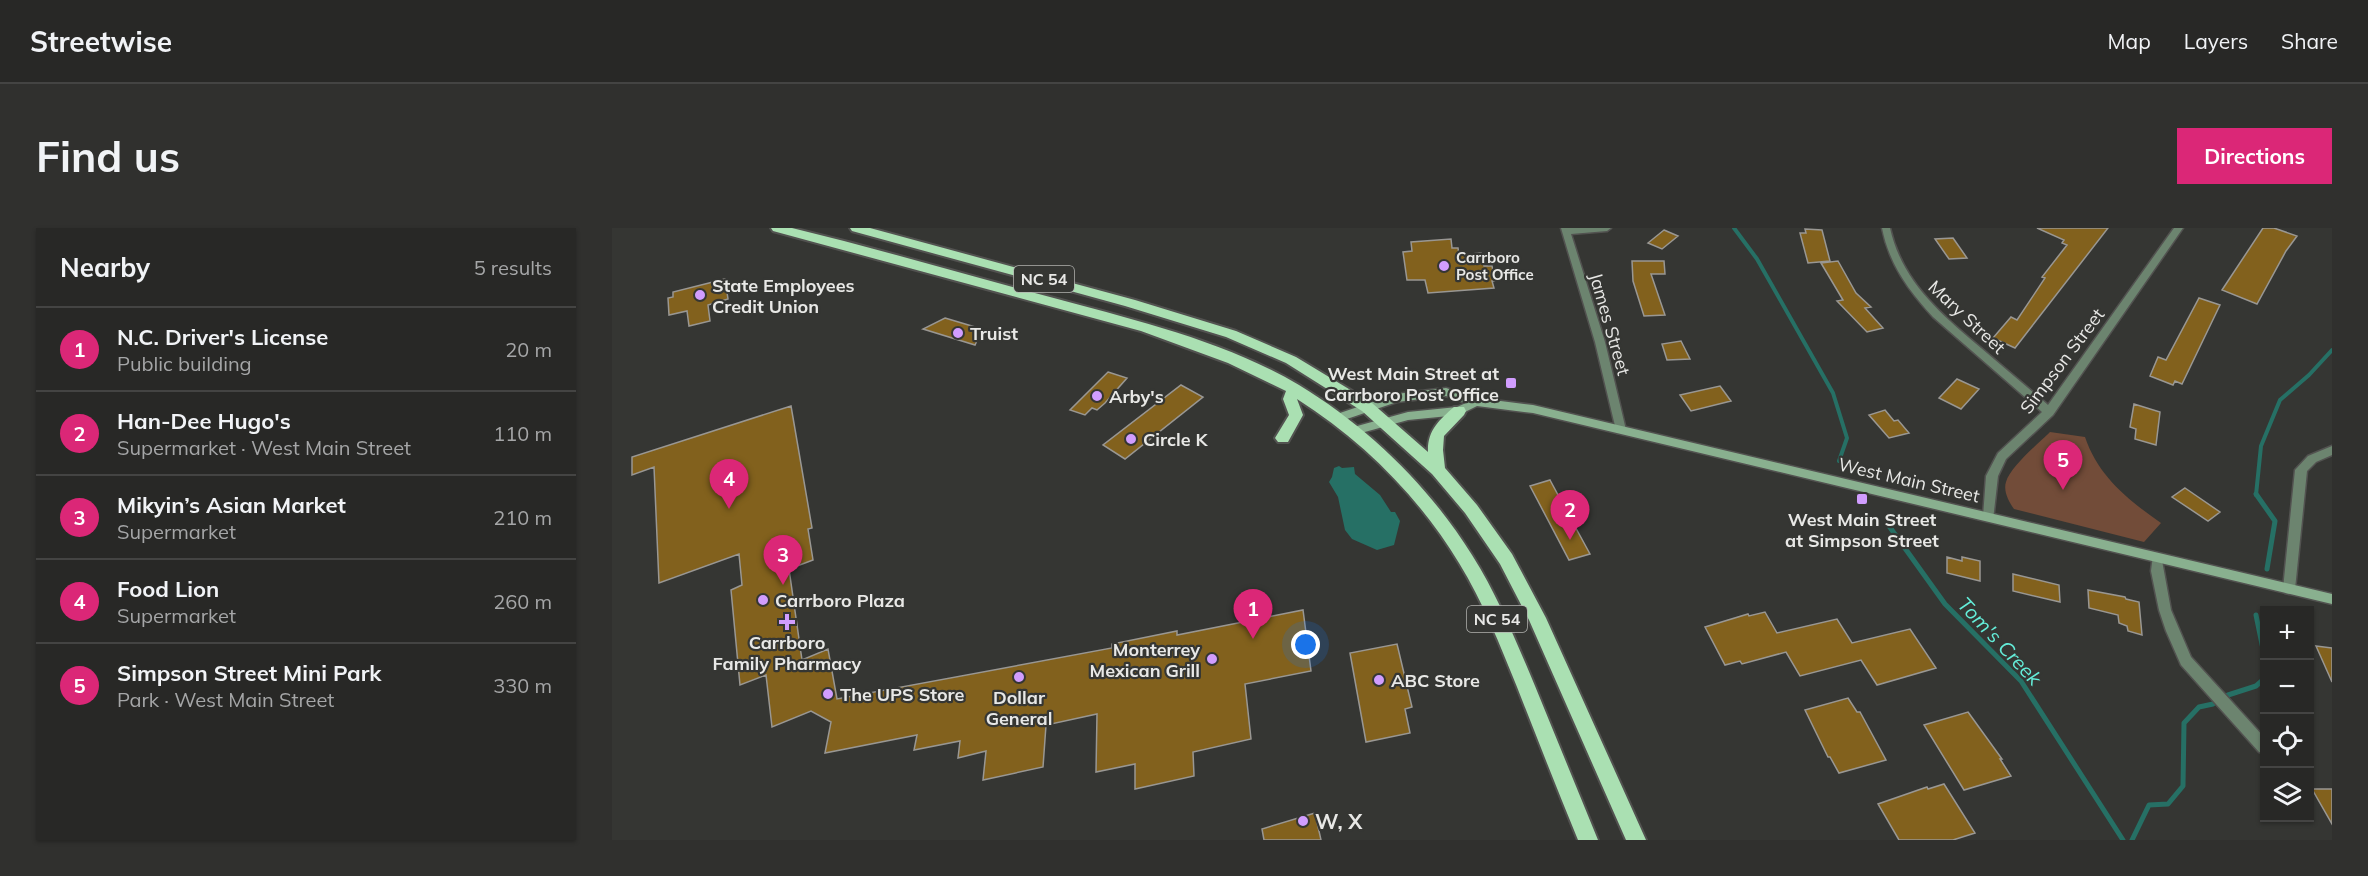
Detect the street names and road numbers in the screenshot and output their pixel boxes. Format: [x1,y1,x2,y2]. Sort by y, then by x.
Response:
road number: NC 54 [1014,266,1074,292]
street label: James Street [1584,270,1636,378]
street label: Mary Street [1924,275,2010,359]
street label: Simpson Street [2015,304,2109,418]
street label: West Main Street [1836,453,1982,507]
road number: NC 54 [1467,606,1527,632]

